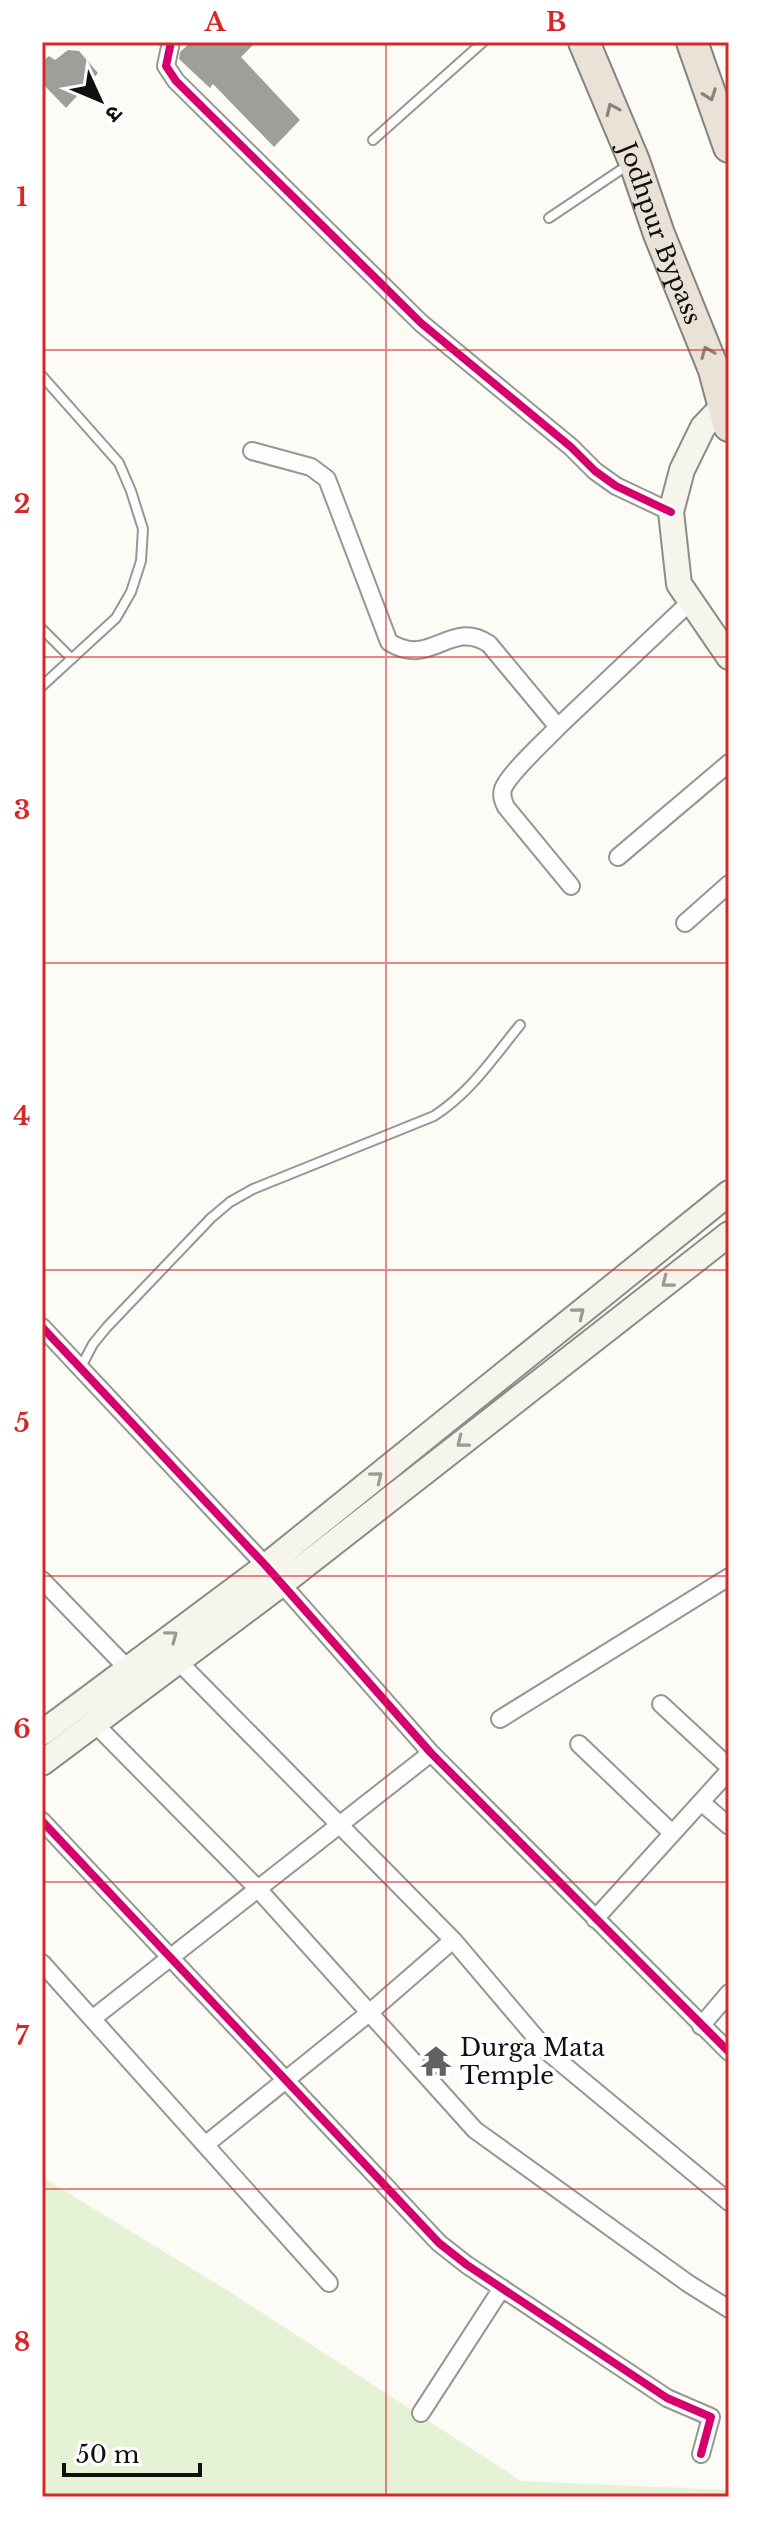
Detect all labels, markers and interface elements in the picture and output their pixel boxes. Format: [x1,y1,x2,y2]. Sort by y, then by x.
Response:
text: A [203,6,226,38]
text: B [546,6,566,38]
north arrow [60,60,140,140]
one-way arrow [701,87,717,101]
text: उ [99,100,128,128]
one-way arrow [606,102,622,117]
street label: Jodhpur Bypass [612,135,708,328]
text: 1 [16,181,28,213]
one-way arrow [700,346,717,360]
text: 2 [14,488,30,520]
text: 3 [14,794,30,826]
text: 4 [13,1100,31,1132]
one-way arrow [662,1273,676,1287]
one-way arrow [570,1309,585,1323]
text: 5 [14,1407,30,1439]
one-way arrow [457,1433,471,1447]
one-way arrow [368,1472,383,1486]
one-way arrow [163,1631,178,1646]
text: 6 [13,1713,31,1745]
text: 7 [15,2020,29,2052]
place label: Durga Mata Temple [460,2033,606,2090]
temple icon: Durga Mata Temple [419,2044,453,2078]
text: 8 [14,2326,30,2358]
scale bar [64,2427,200,2477]
text: 50 m [76,2440,140,2469]

